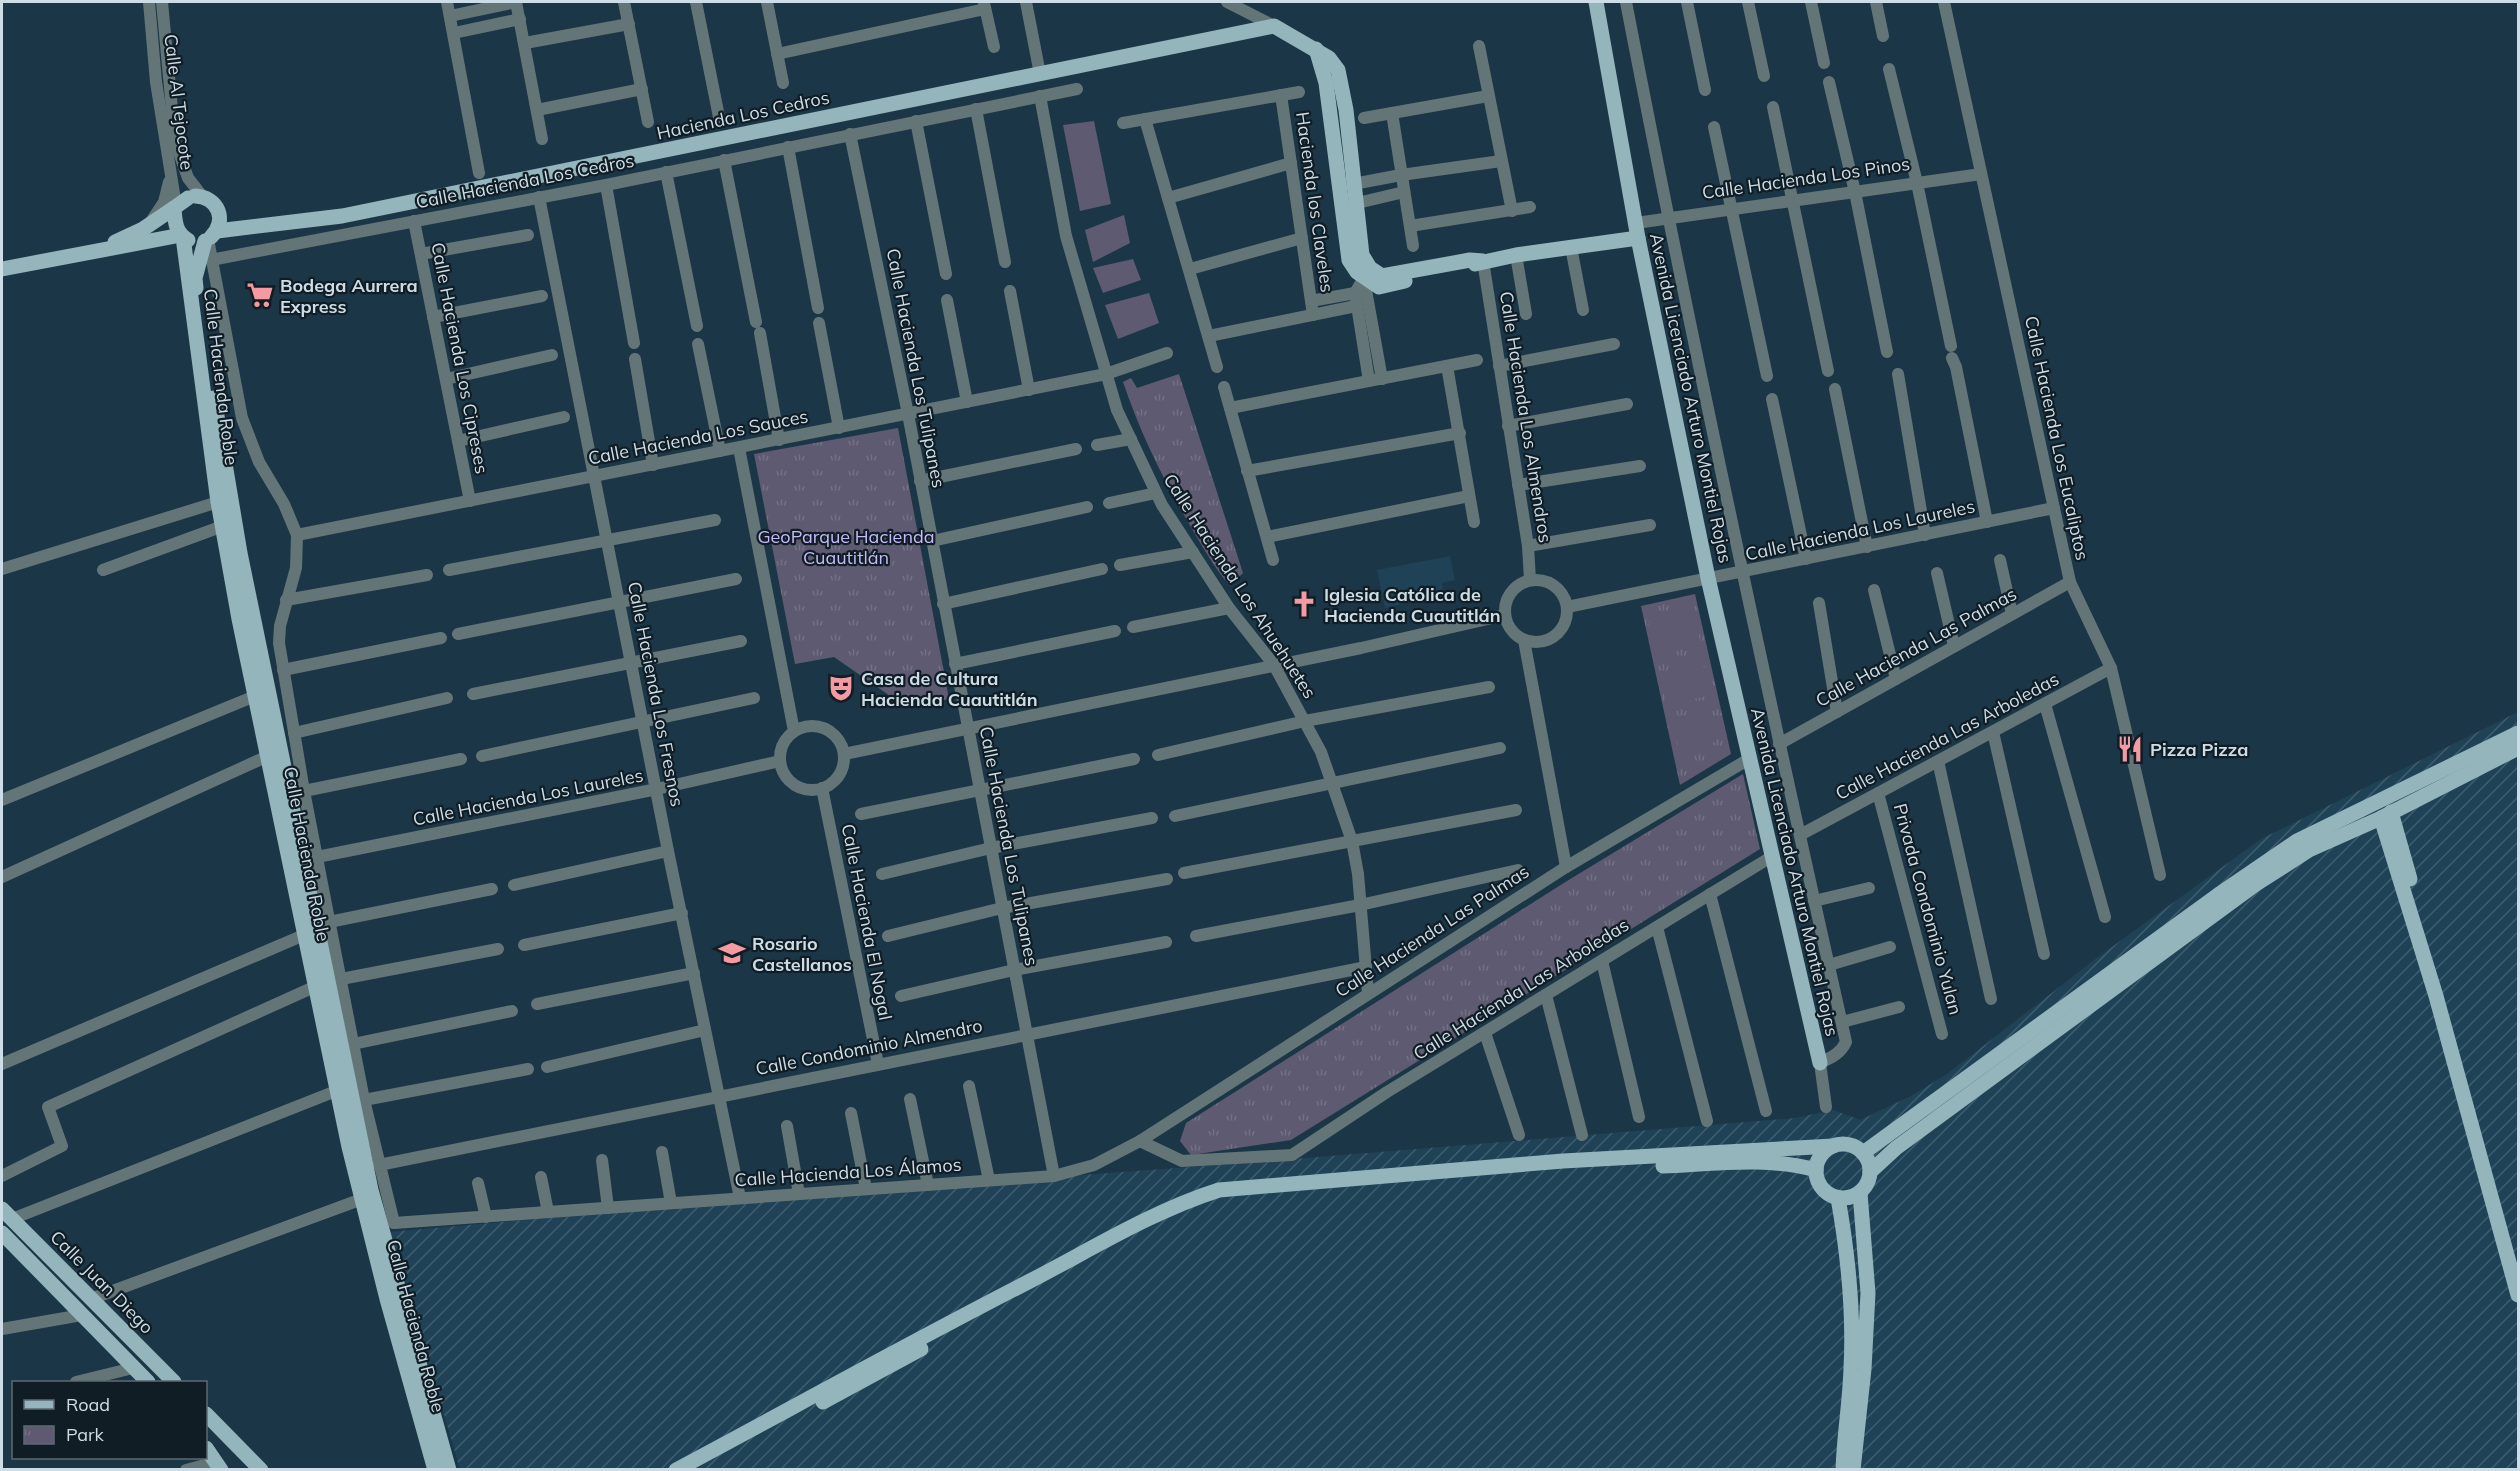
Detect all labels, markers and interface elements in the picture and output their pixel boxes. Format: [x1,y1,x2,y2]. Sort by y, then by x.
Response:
street label: Calle Al Tejocote [159,33,199,171]
street label: Hacienda Los Cedros [655,85,832,145]
street label: Hacienda los Claveles [1291,110,1339,294]
street label: Calle Hacienda Los Cedros [414,149,636,213]
street label: Calle Hacienda Los Pinos [1701,152,1911,204]
street label: Avenida Licenciado Arturo Montiel Rojas [1645,231,1737,565]
street label: Calle Hacienda Los Cipreses [426,240,494,476]
street label: Calle Hacienda Los Tulipanes [881,246,951,490]
place label: Bodega Aurrera Express [280,274,418,318]
supermarket icon: Bodega Aurrera Express [245,280,275,310]
street label: Calle Hacienda Roble [199,287,243,467]
street label: Calle Hacienda Los Almendros [1495,290,1557,544]
street label: Calle Hacienda Los Eucaliptos [2020,314,2094,562]
street label: Calle Hacienda Los Sauces [586,404,810,470]
street label: Calle Hacienda Los Ahuehuetes [1159,469,1321,703]
street label: Calle Hacienda Los Laureles [1743,494,1977,566]
park label: GeoParque Hacienda Cuautitlán [757,525,935,569]
street label: Calle Hacienda Los Fresnos [623,580,689,809]
street label: Calle Hacienda Las Palmas [1811,582,2021,712]
place label: Iglesia Católica de Hacienda Cuautitlán [1324,583,1501,627]
church icon: Iglesia Católica de Hacienda Cuautitlán [1289,589,1319,619]
place label: Casa de Cultura Hacienda Cuautitlán [861,667,1038,711]
street label: Calle Hacienda Las Arboledas [1831,667,2063,805]
theatre icon: Casa de Cultura Hacienda Cuautitlán [826,673,856,703]
street label: Avenida Licenciado Arturo Montiel Rojas [1746,705,1844,1039]
street label: Calle Hacienda Los Tulipanes [974,724,1044,968]
restaurant icon: Pizza Pizza [2115,734,2145,764]
place label: Pizza Pizza [2150,738,2248,761]
street label: Calle Hacienda Los Laureles [411,763,645,831]
street label: Calle Hacienda Roble [279,765,335,943]
street label: Privada Condominio Yulan [1889,801,1967,1017]
street label: Calle Hacienda El Nogal [837,822,897,1022]
street label: Calle Hacienda Las Palmas [1331,860,1533,1002]
street label: Calle Hacienda Las Arboledas [1409,913,1633,1065]
place label: Rosario Castellanos [752,932,852,976]
school or university icon: Rosario Castellanos [717,938,747,968]
street label: Calle Condominio Almendro [754,1014,984,1080]
street label: Calle Hacienda Los Álamos [734,1153,962,1191]
street label: Calle Juan Diego [45,1225,159,1339]
street label: Calle Hacienda Roble [382,1237,450,1415]
legend [12,1381,207,1459]
text: Road [66,1393,110,1416]
text: Park [66,1423,105,1446]

